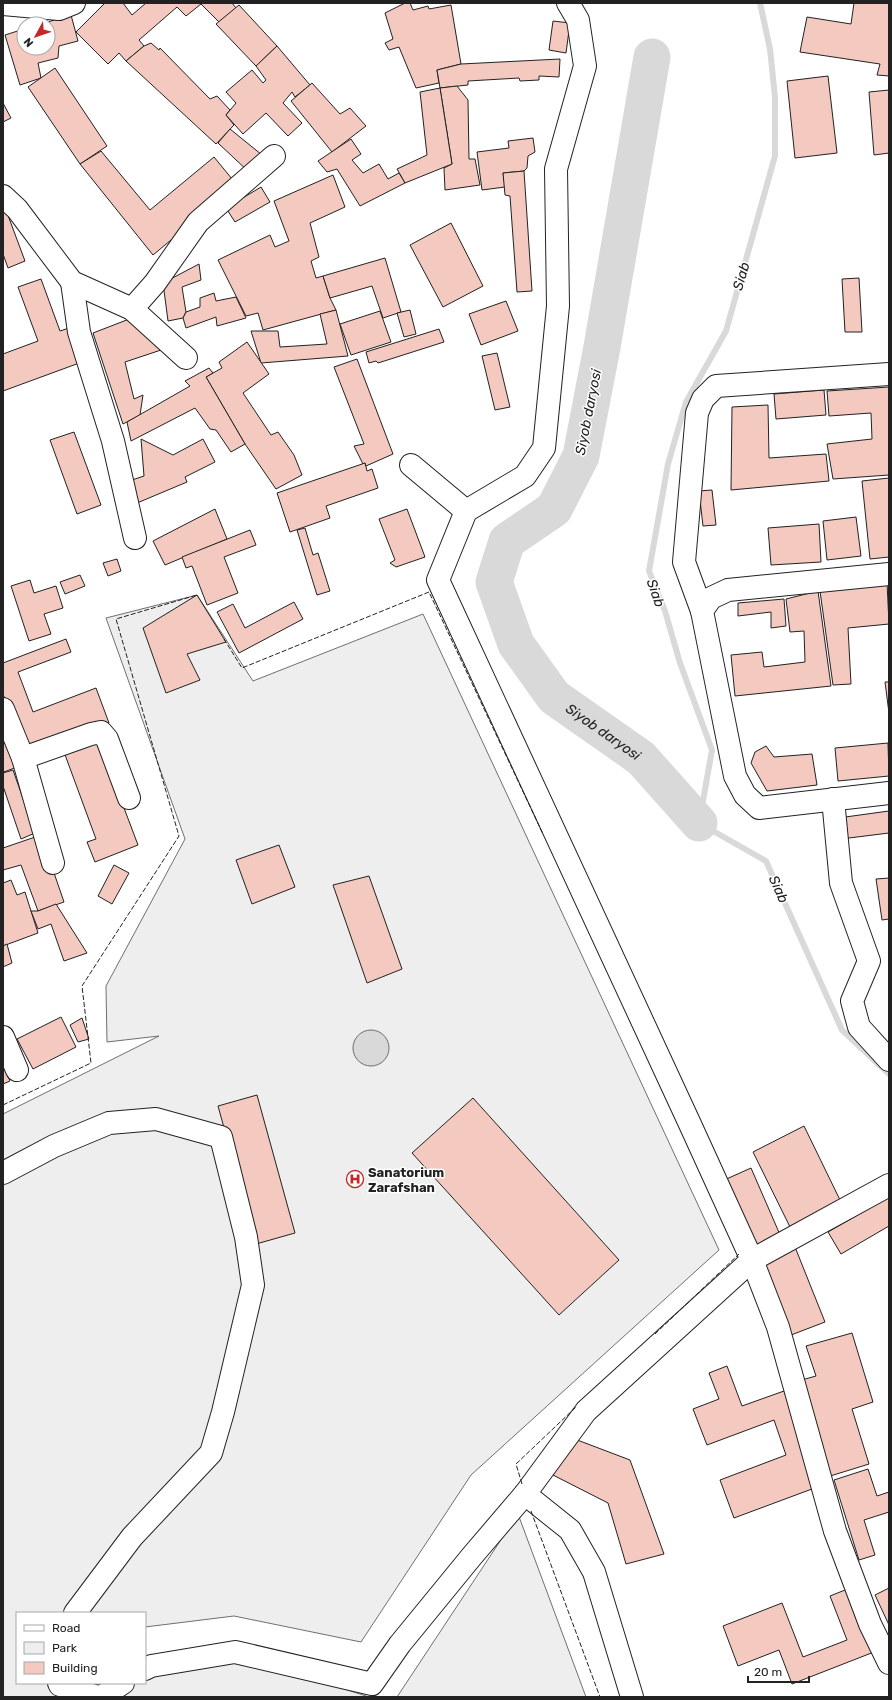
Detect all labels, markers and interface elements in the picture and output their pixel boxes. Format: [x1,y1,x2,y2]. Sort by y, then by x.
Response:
north arrow [16,16,56,56]
text: N [21,35,36,49]
water label: Siab [729,260,754,292]
water label: Siyob daryosi [572,367,605,457]
water label: Siab [643,577,668,609]
water label: Siyob daryosi [562,700,644,764]
water label: Siab [765,873,792,906]
place label: Sanatorium Zarafshan [368,1165,444,1195]
hospital icon: Sanatorium Zarafshan [345,1169,365,1189]
legend [16,1612,146,1684]
text: Road [52,1621,80,1635]
text: Park [52,1641,78,1655]
scale bar [748,1658,809,1684]
text: Building [52,1661,98,1675]
text: 20 m [754,1665,782,1679]

